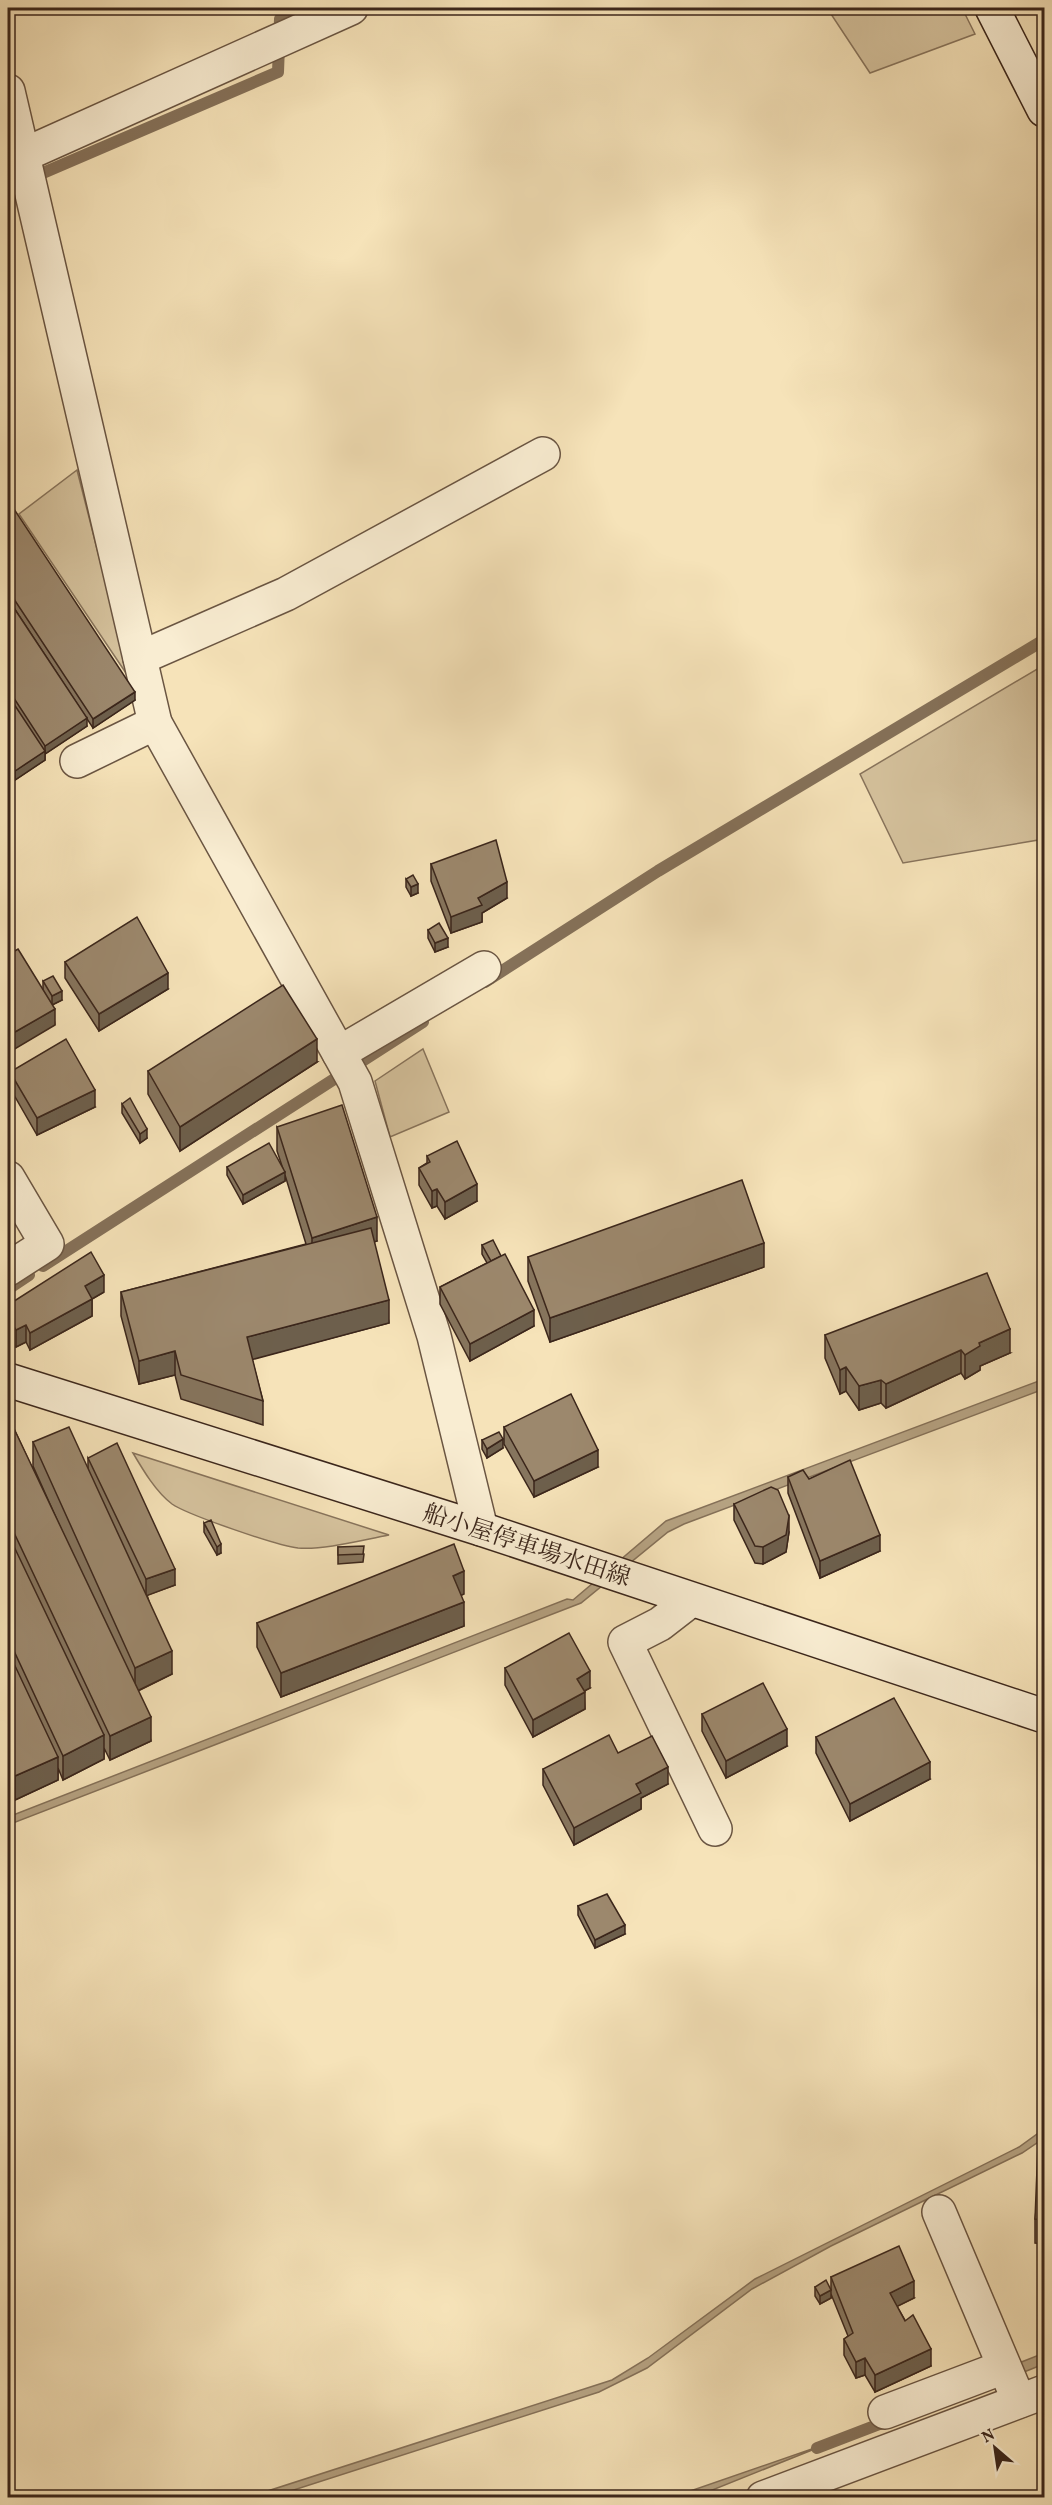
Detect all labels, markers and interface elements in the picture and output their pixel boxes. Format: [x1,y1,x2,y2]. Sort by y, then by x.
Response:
street label: 船小屋停車場水田線 [418,1497,634,1596]
north arrow [965,2418,1025,2478]
text: N [978,2424,999,2449]

